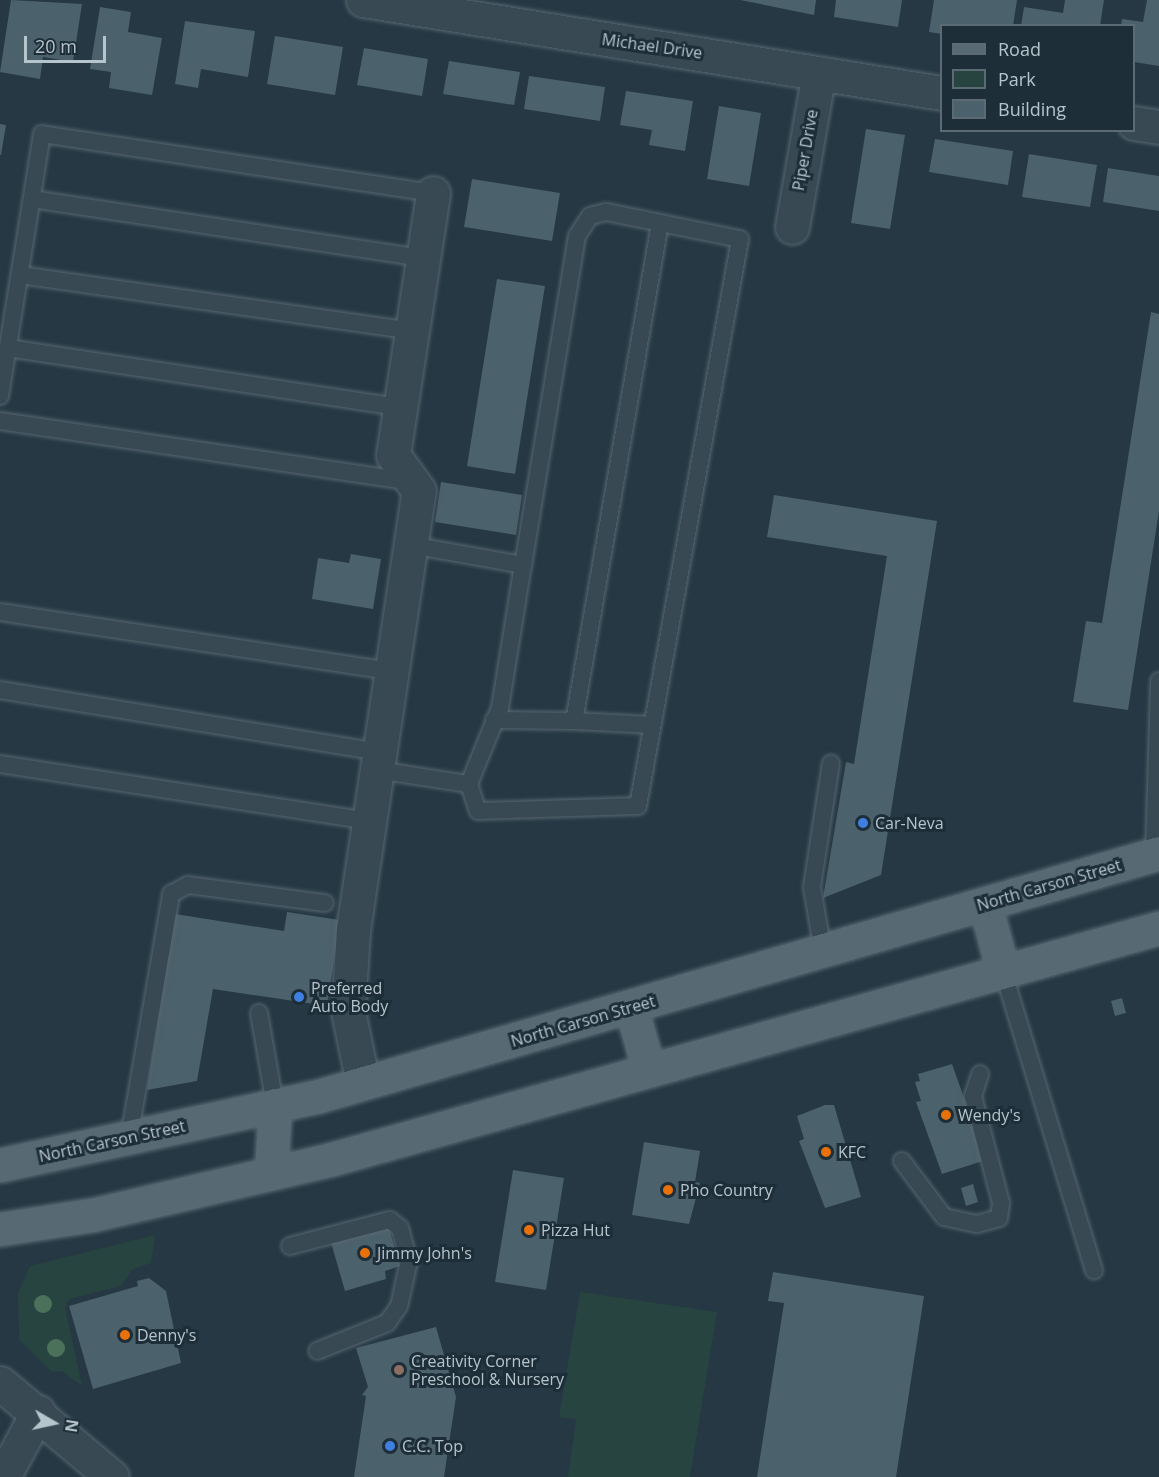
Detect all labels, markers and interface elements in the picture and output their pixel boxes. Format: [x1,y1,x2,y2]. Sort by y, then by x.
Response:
scale bar [27,24,110,62]
legend [940,24,1135,132]
street label: Michael Drive [601,29,703,63]
text: 20 m [35,34,77,58]
text: Road [998,37,1041,61]
text: Park [998,67,1036,91]
text: Building [998,97,1066,121]
street label: Piper Drive [788,108,822,192]
place label: Car-Neva [875,813,944,833]
marker: Car-Neva [856,816,870,830]
street label: North Carson Street [975,855,1123,915]
place label: Preferred Auto Body [311,978,388,1016]
marker: Preferred Auto Body [292,990,306,1004]
street label: North Carson Street [509,991,657,1051]
place label: Wendy's [958,1105,1021,1125]
marker: Wendy's [939,1108,953,1122]
street label: North Carson Street [37,1116,187,1166]
place label: KFC [838,1142,866,1162]
marker: KFC [819,1145,833,1159]
place label: Pho Country [680,1180,773,1200]
marker: Pho Country [661,1183,675,1197]
place label: Pizza Hut [541,1220,610,1240]
marker: Pizza Hut [522,1223,536,1237]
place label: Jimmy John's [377,1243,472,1263]
marker: Jimmy John's [358,1246,372,1260]
place label: Denny's [137,1325,196,1345]
marker: Denny's [118,1328,132,1342]
place label: Creativity Corner Preschool & Nursery [411,1351,564,1389]
marker: Creativity Corner Preschool & Nursery [392,1363,406,1377]
north arrow [24,1393,84,1453]
text: N [60,1418,84,1434]
place label: C.C. Top [402,1436,463,1456]
marker: C.C. Top [383,1439,397,1453]

